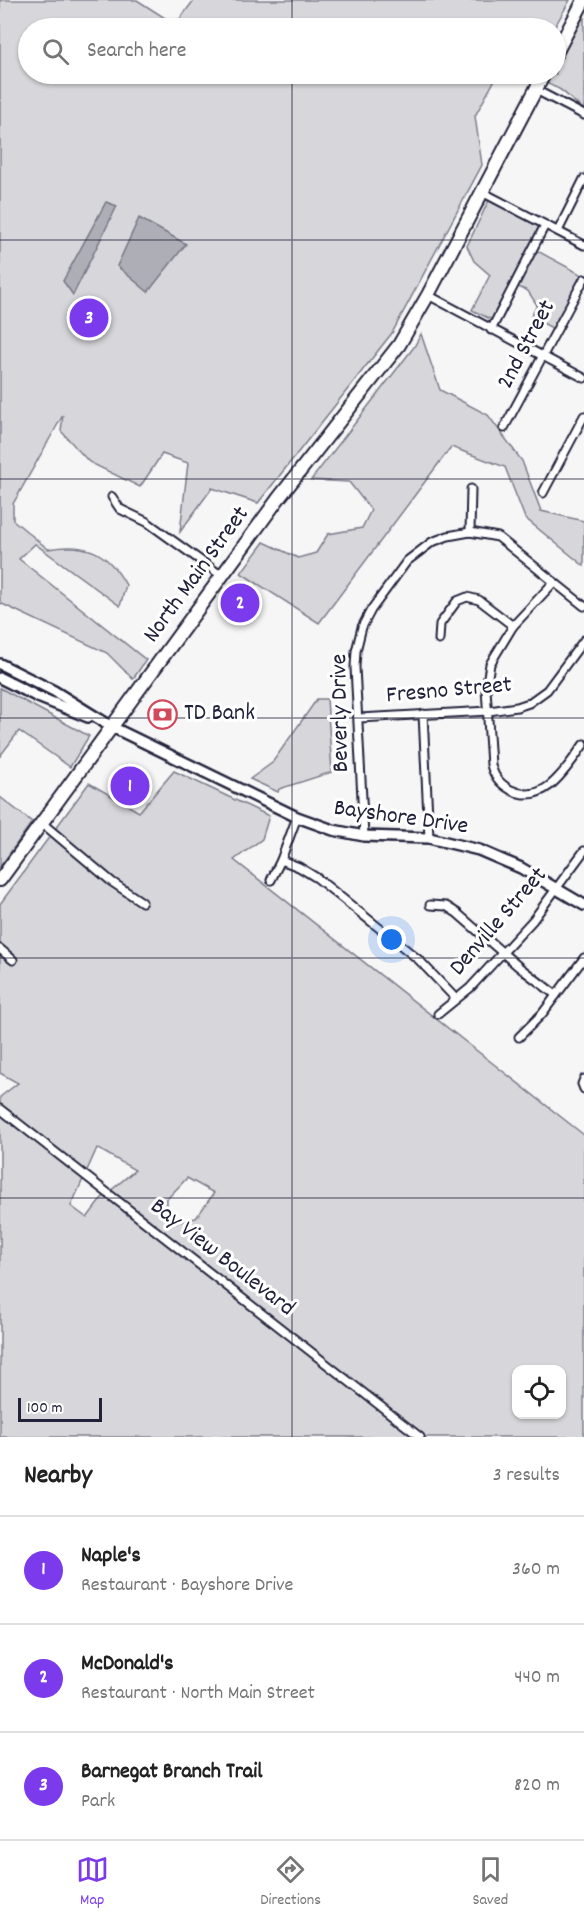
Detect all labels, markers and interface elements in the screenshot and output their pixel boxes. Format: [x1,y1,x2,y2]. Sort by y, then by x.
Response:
search box [18,18,566,84]
icon: search [39,35,72,68]
text: Search here [87,36,186,67]
street label: 2nd Street [489,294,565,396]
pin: 3 [70,296,109,340]
street label: North Main Street [136,500,258,650]
pin: 2 [220,580,260,626]
street label: Beverly Drive [323,653,359,773]
street label: Fresno Street [385,669,513,713]
place label: TD Bank [184,697,255,731]
bank icon: TD Bank [147,698,179,730]
pin: 1 [110,764,150,808]
street label: Bayshore Drive [332,792,470,844]
street label: Denville Street [442,860,556,984]
your location [377,925,406,954]
street label: Bay View Boulevard [142,1191,302,1325]
map controls [512,1365,566,1419]
button: locate [512,1365,566,1419]
scale bar [18,1395,102,1422]
text: 100 m [27,1397,63,1420]
text: Nearby [24,1458,92,1495]
text: 3 results [493,1462,560,1490]
text: Naple's [81,1541,141,1572]
text: 1 [41,1556,46,1584]
text: 360 m [512,1556,560,1584]
text: Restaurant · Bayshore Drive [81,1572,293,1600]
text: McDonald's [81,1649,174,1680]
text: 2 [39,1664,48,1692]
text: 440 m [514,1664,560,1692]
text: Restaurant · North Main Street [81,1680,315,1708]
text: Barnegat Branch Trail [81,1757,262,1788]
text: 3 [39,1772,48,1800]
text: 820 m [514,1772,560,1800]
text: Park [81,1788,115,1816]
tab: Map [76,1853,109,1912]
tab: Directions [260,1853,321,1912]
tab: Saved [472,1853,508,1912]

